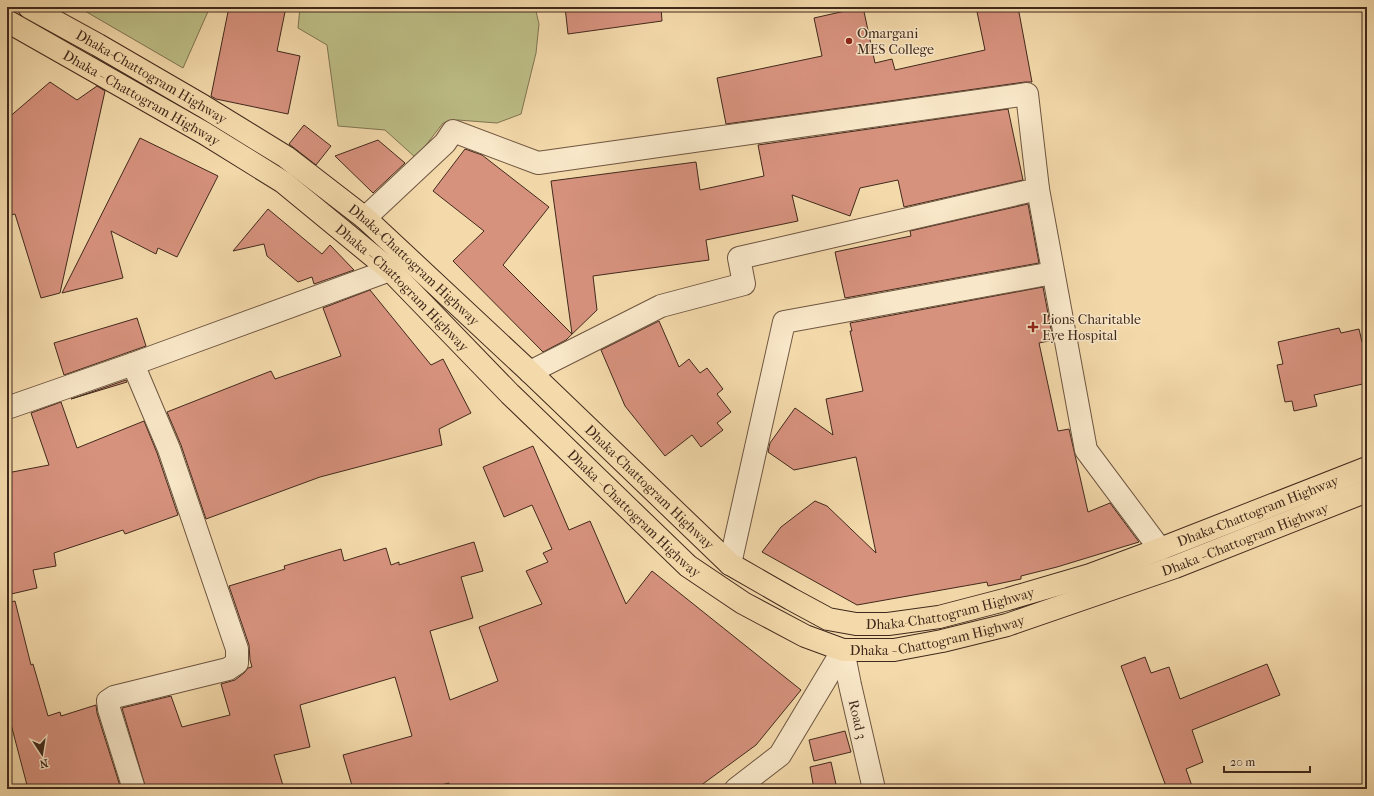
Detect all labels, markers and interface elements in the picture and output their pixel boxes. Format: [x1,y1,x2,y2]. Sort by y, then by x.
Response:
place label: Omargani MES College [857,25,934,58]
street label: Dhaka-Chattogram Highway [73,26,231,128]
marker: Omargani MES College [844,36,854,46]
street label: Dhaka - Chattogram Highway [60,47,224,150]
street label: Dhaka-Chattogram Highway [345,200,483,330]
street label: Dhaka - Chattogram Highway [332,221,473,356]
place label: Lions Charitable Eye Hospital [1042,311,1141,344]
marker: Lions Charitable Eye Hospital [1027,321,1039,333]
street label: Dhaka-Chattogram Highway [581,421,718,553]
street label: Dhaka - Chattogram Highway [564,446,704,582]
street label: Dhaka-Chattogram Highway [1175,472,1342,551]
street label: Dhaka - Chattogram Highway [1159,499,1332,580]
street label: Dhaka-Chattogram Highway [866,584,1037,633]
street label: Dhaka - Chattogram Highway [850,611,1028,659]
street label: Road 3 [845,698,870,741]
north arrow [22,734,62,774]
scale bar [1224,748,1310,774]
text: 20 m [1230,755,1255,769]
text: N [38,756,49,771]

